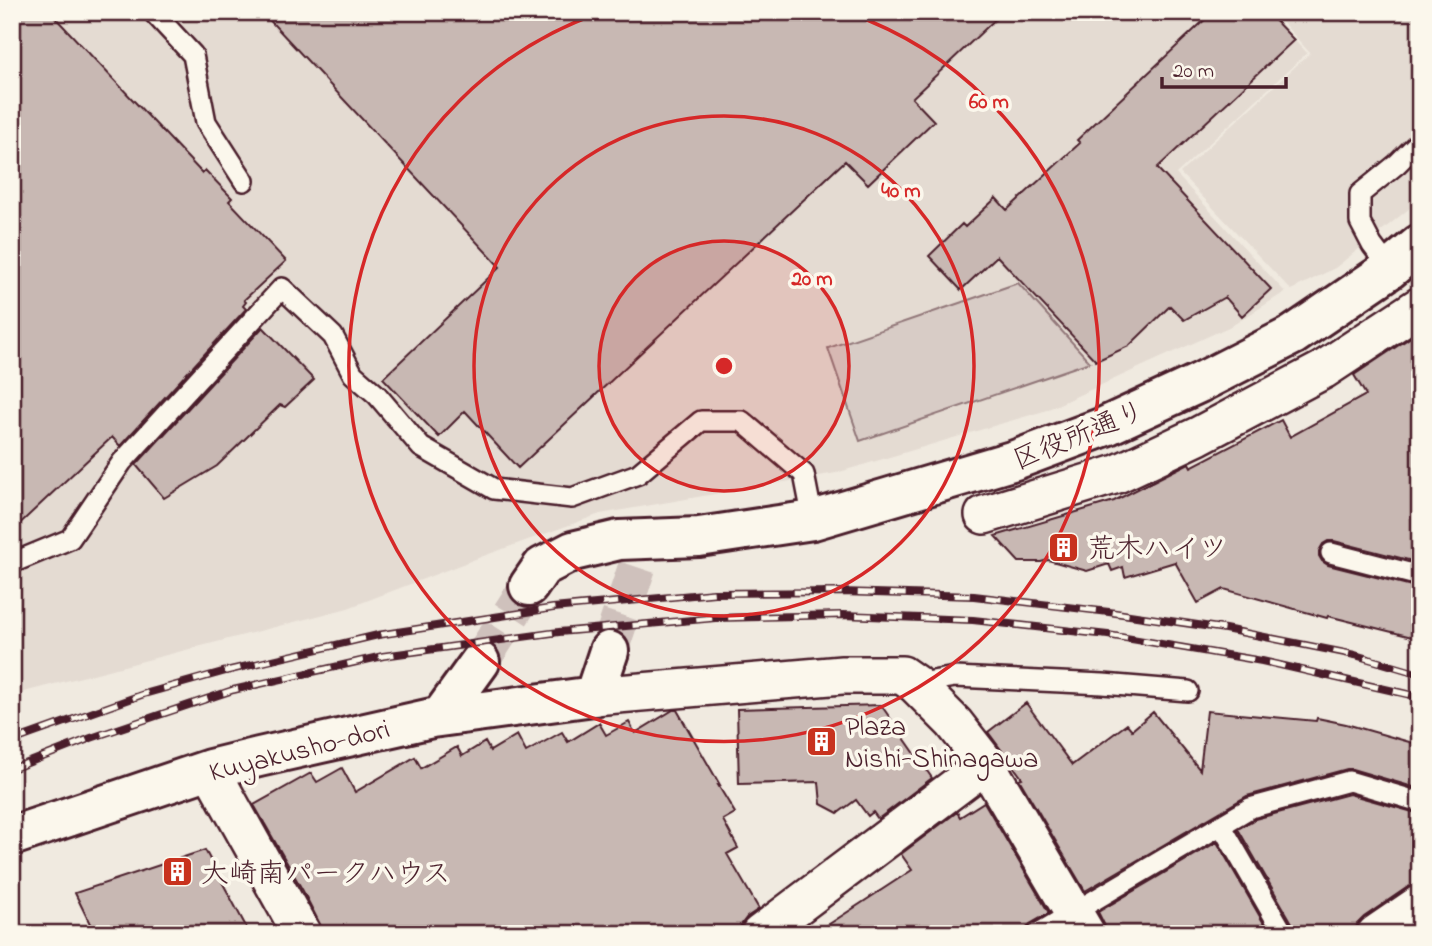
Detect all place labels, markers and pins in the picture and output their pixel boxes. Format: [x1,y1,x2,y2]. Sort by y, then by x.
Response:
centre of rings [712,354,736,378]
building icon: 荒木ハイツ [1047,530,1081,564]
place label: 荒木ハイツ [1087,530,1227,571]
place label: Plaza Nishi-Shinagawa [845,708,1038,781]
building icon: Plaza Nishi-Shinagawa [805,724,839,758]
building icon: 大崎南パークハウス [161,855,195,889]
place label: 大崎南パークハウス [201,855,451,896]

